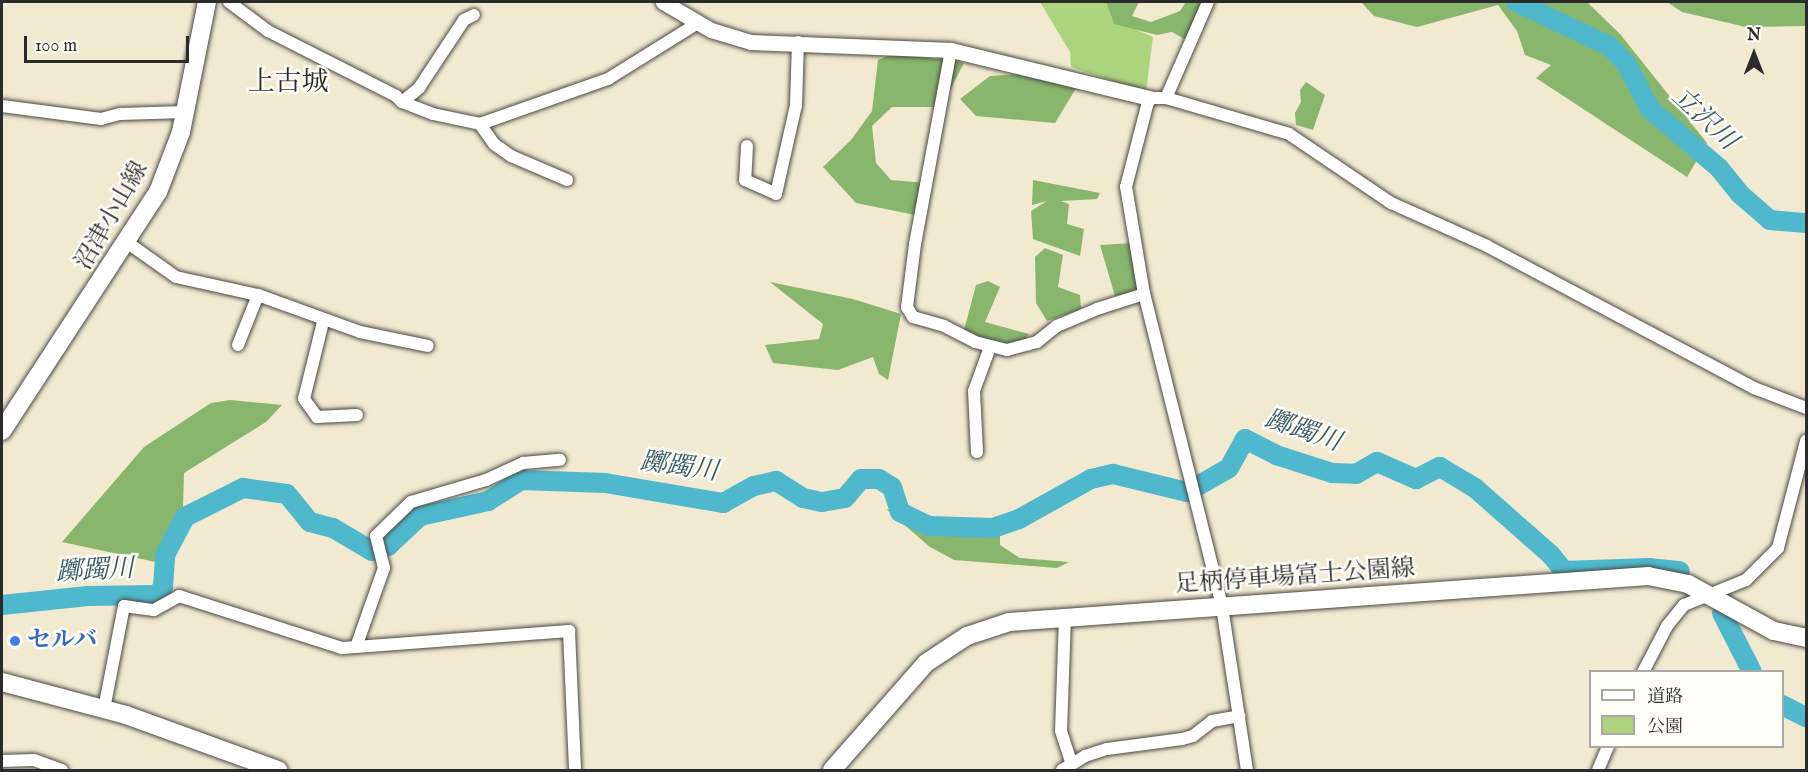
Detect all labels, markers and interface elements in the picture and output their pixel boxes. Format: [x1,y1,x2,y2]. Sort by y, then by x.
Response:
scale bar [27,24,192,62]
north arrow [1724,24,1784,84]
text: N [1747,26,1761,46]
text: 100 m [35,35,77,58]
district label: 上古城 [248,68,328,100]
water label: 立沢川 [1665,81,1743,157]
street label: 沼津小山線 [70,157,154,275]
water label: 躑躅川 [1261,404,1345,458]
water label: 躑躅川 [638,446,720,488]
water label: 躑躅川 [55,553,135,589]
street label: 足柄停車場富士公園線 [1174,554,1416,600]
place label: セルバ [27,627,99,655]
marker: セルバ [8,634,22,648]
legend [1589,670,1784,748]
text: 道路 [1647,686,1683,709]
text: 公園 [1647,716,1683,739]

